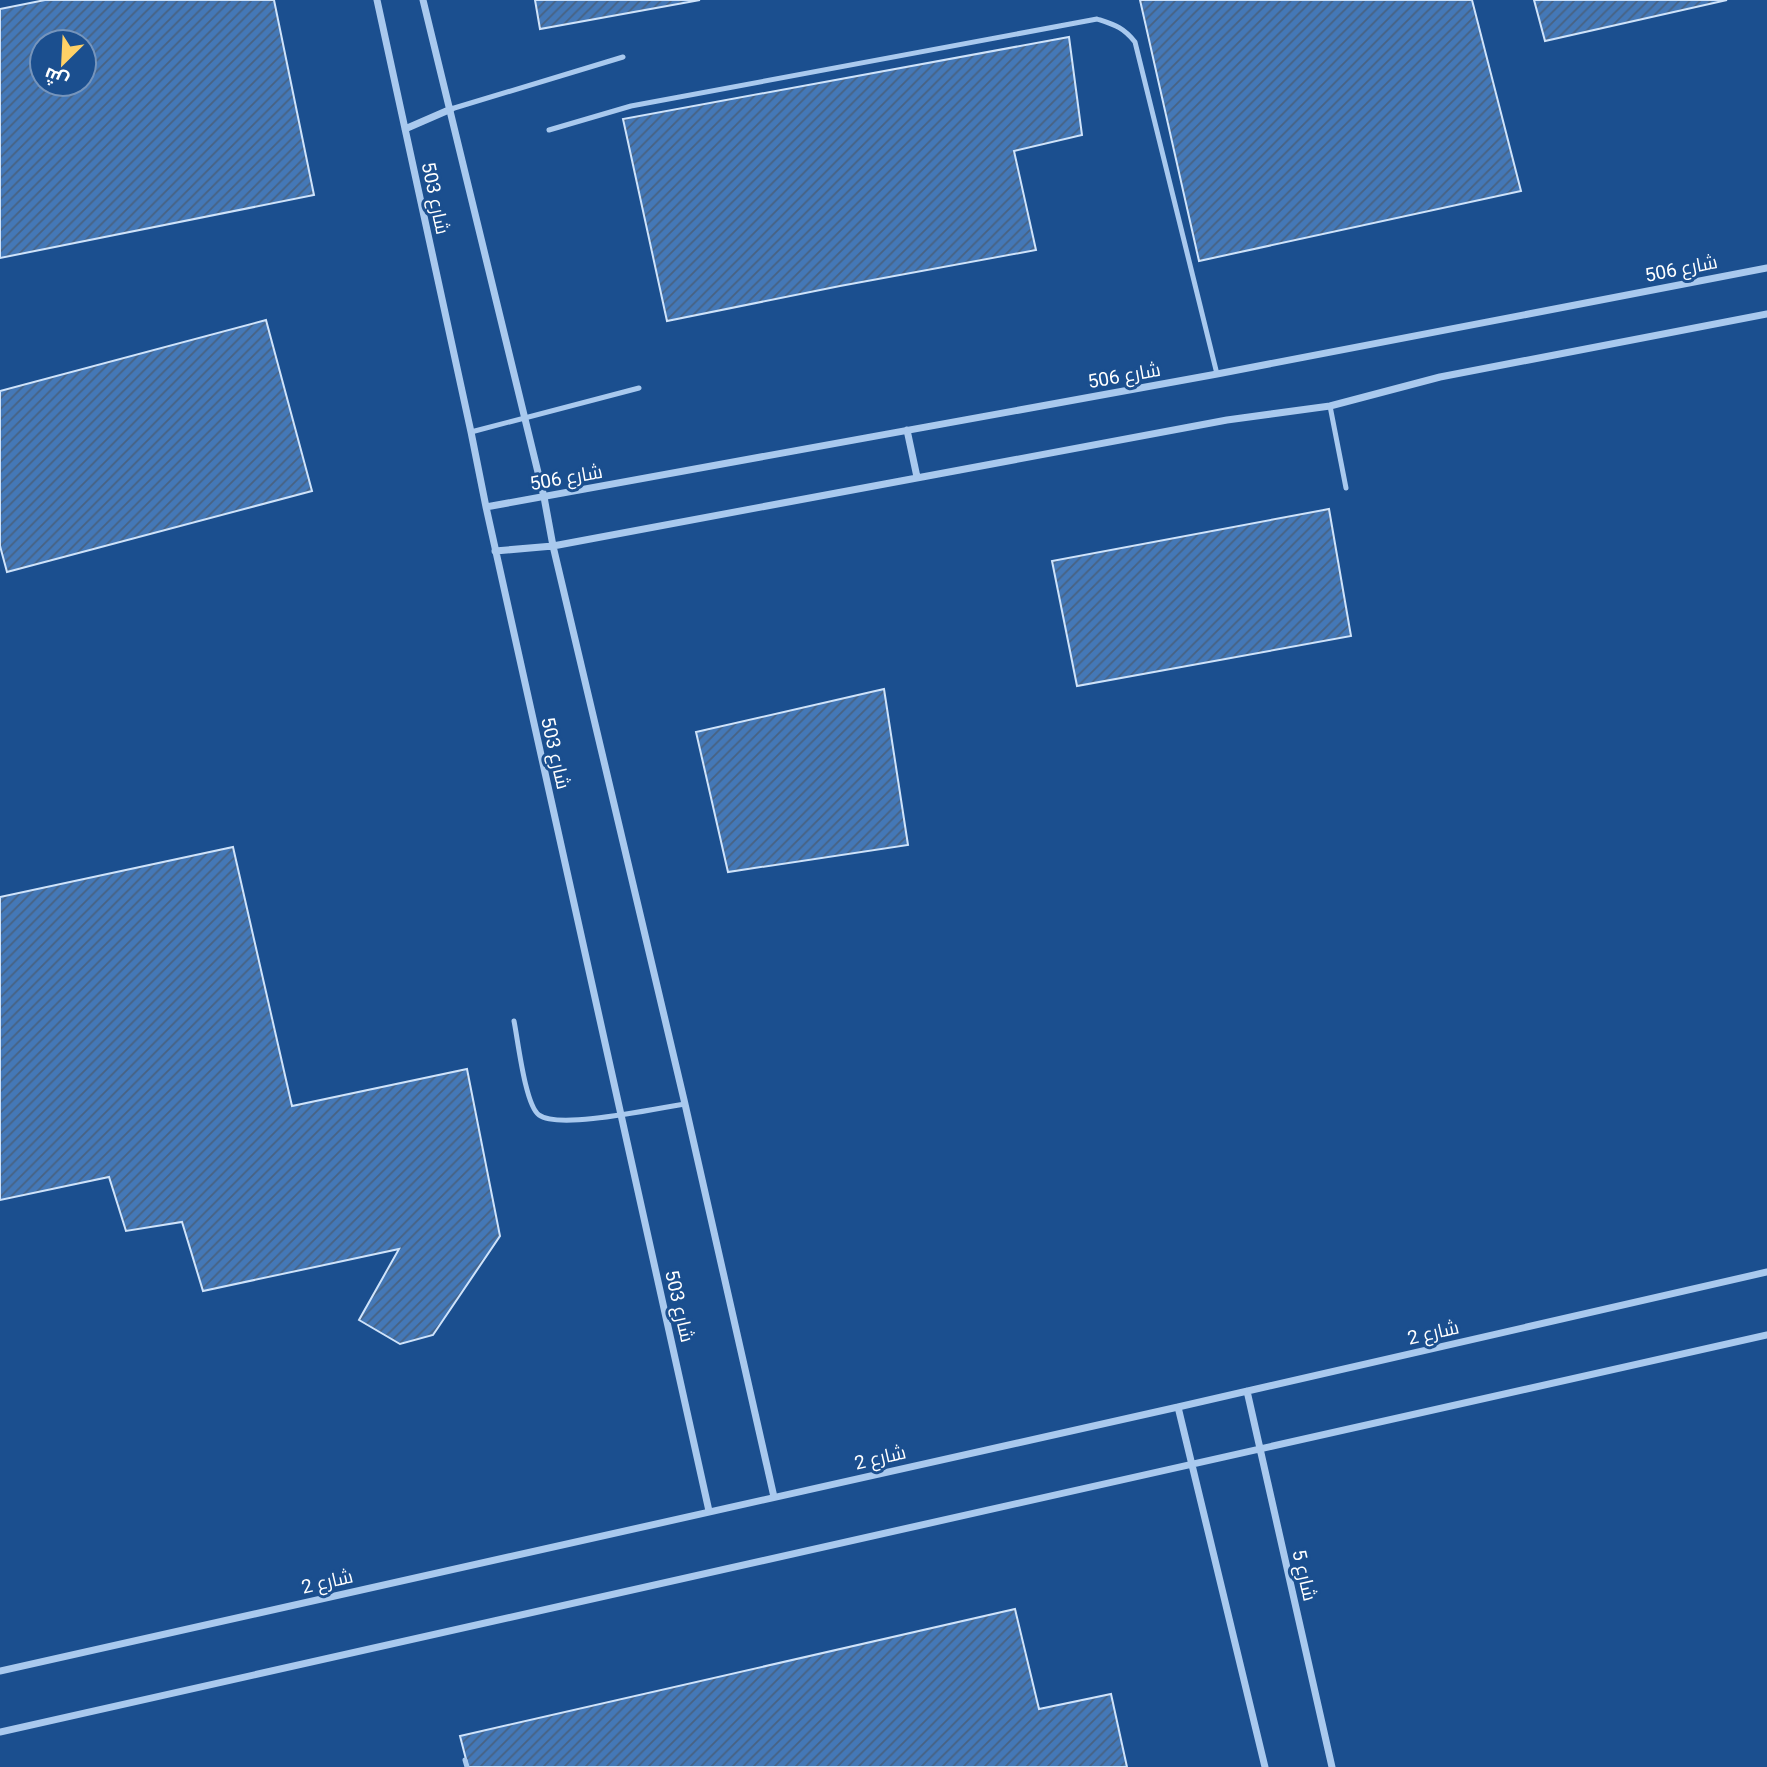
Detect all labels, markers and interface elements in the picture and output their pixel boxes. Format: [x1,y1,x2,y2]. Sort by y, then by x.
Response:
north arrow [28,28,98,98]
text: ش [40,63,72,94]
street label: شارع 503 [415,160,454,237]
street label: شارع 506 [1643,250,1720,289]
street label: شارع 506 [1086,358,1163,395]
street label: شارع 506 [528,460,605,497]
street label: شارع 503 [534,715,575,792]
street label: شارع 503 [658,1268,699,1345]
street label: شارع 2 [1405,1315,1462,1352]
street label: شارع 2 [852,1440,909,1477]
street label: شارع 5 [1285,1547,1322,1604]
street label: شارع 2 [299,1564,356,1601]

